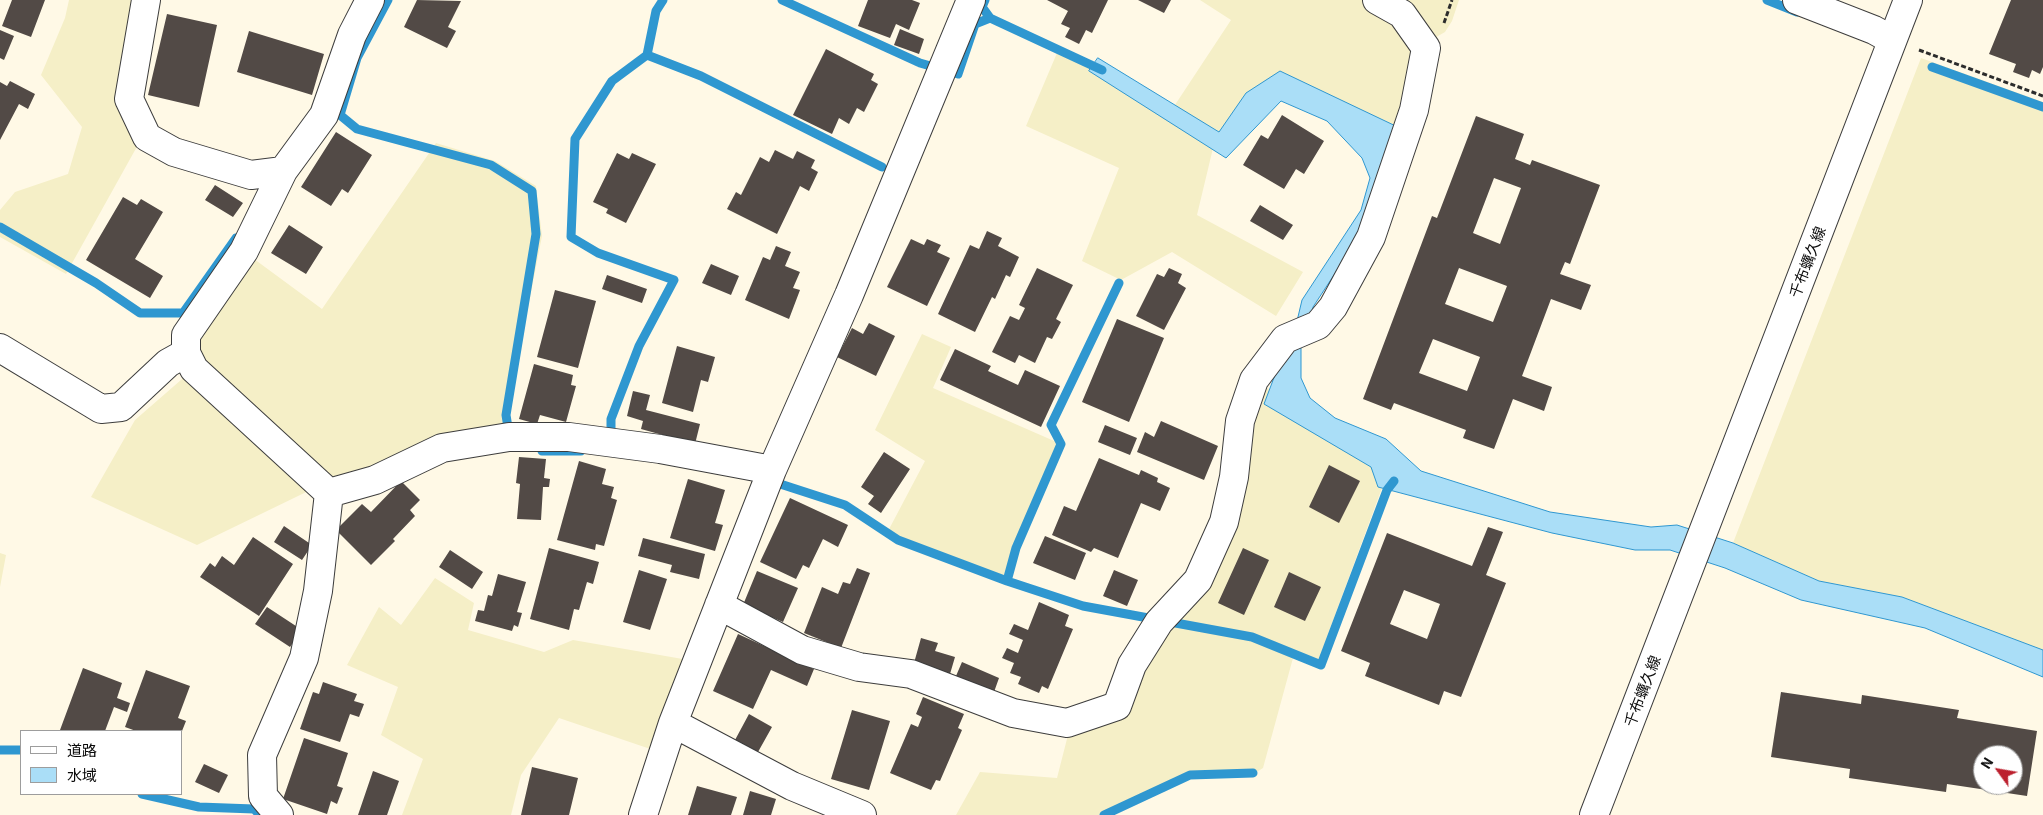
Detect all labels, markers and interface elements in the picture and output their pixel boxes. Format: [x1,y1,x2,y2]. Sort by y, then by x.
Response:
street label: 千布蠣久線 [1785,224,1829,300]
street label: 千布蠣久線 [1620,653,1664,729]
legend [20,730,182,795]
text: 道路 [67,739,97,760]
north arrow [1973,745,2023,795]
text: N [1975,753,1997,772]
text: 水域 [67,764,97,785]

